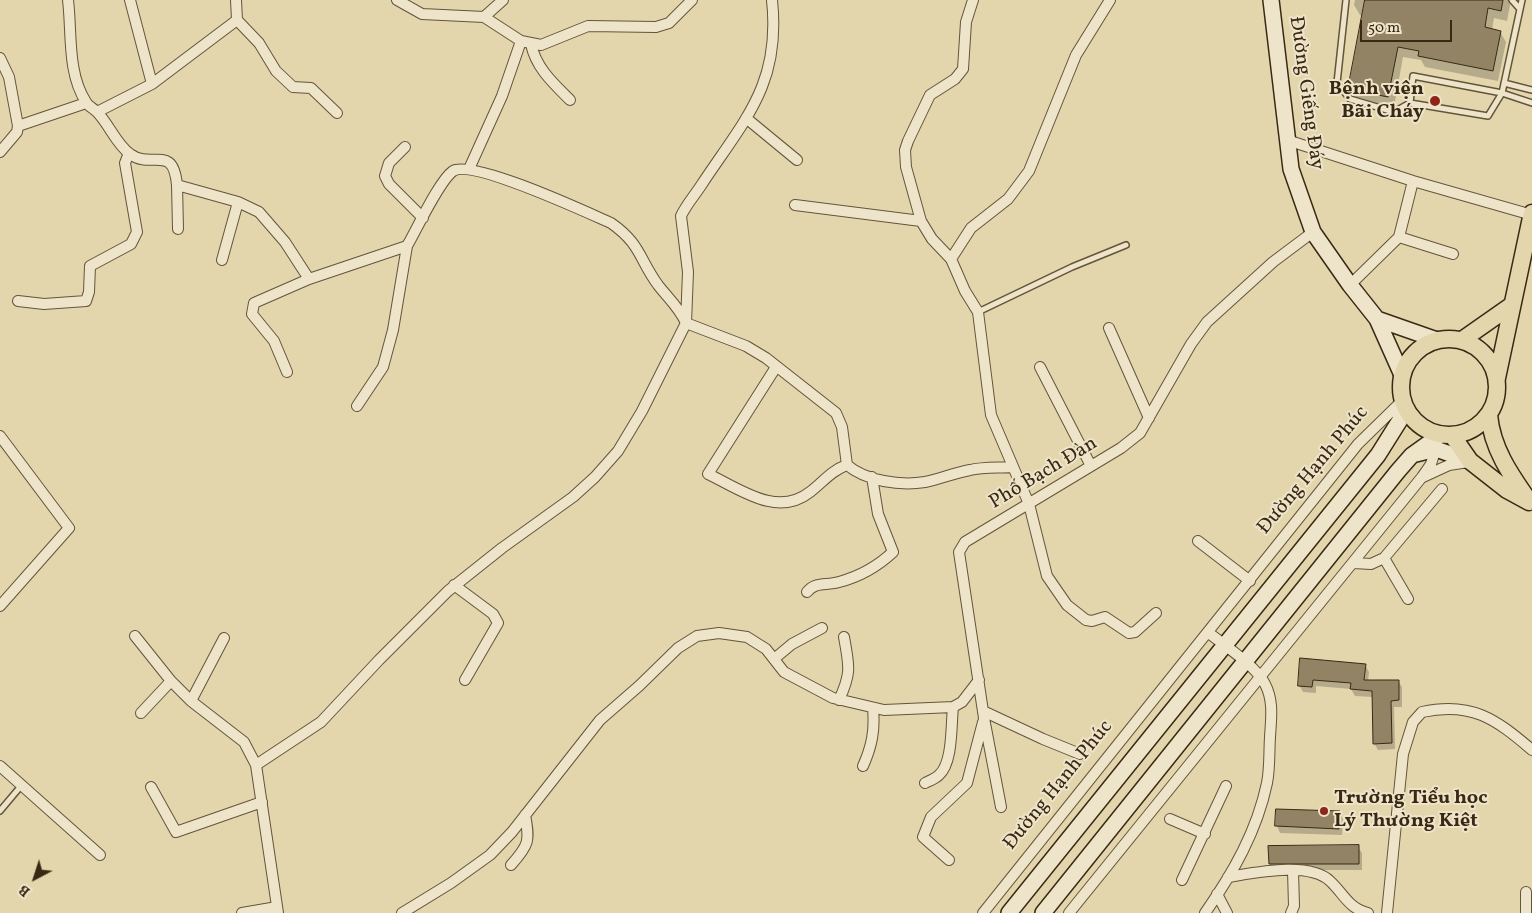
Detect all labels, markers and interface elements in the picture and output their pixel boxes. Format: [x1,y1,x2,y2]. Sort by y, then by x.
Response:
scale bar [1362,10,1454,42]
street label: Đường Giếng Đáy [1282,15,1328,171]
text: 50 m [1368,18,1400,39]
place label: Bệnh viện Bãi Cháy [1329,78,1424,125]
marker: Bệnh viện Bãi Cháy [1428,94,1442,108]
street label: Đường Hạnh Phúc [1253,402,1375,540]
street label: Phố Bạch Đàn [986,432,1102,516]
street label: Đường Hạnh Phúc [999,716,1119,856]
place label: Trường Tiểu học Lý Thường Kiệt [1334,787,1488,834]
marker: Trường Tiểu học Lý Thường Kiệt [1318,805,1330,817]
north arrow [10,853,60,903]
text: B [15,880,35,900]

